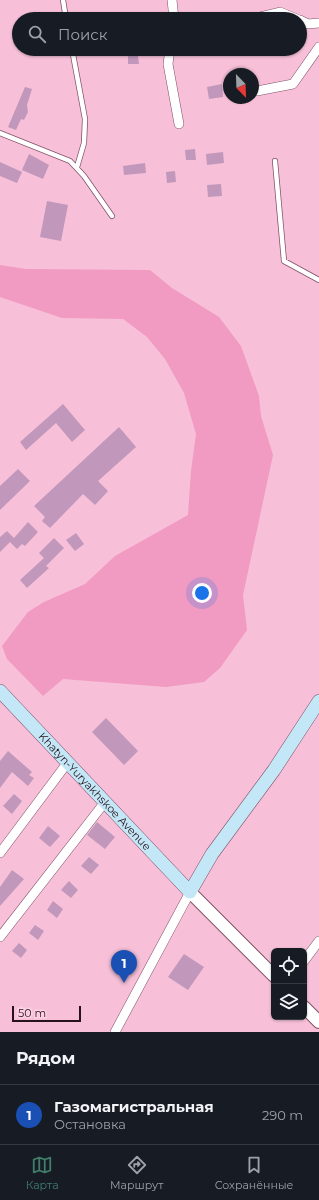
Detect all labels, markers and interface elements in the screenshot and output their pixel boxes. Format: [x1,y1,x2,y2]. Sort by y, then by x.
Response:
search box [12,12,307,56]
icon: search [26,23,48,45]
text: Поиск [58,25,107,44]
north arrow [223,68,259,104]
your location [192,583,212,603]
street label: Khatyn-Yuryakhskoe Avenue [36,729,154,854]
map controls [271,948,307,1020]
button: locate [271,948,307,984]
pin: 1 [111,950,137,983]
button: layers [271,984,307,1020]
scale bar [12,1004,81,1023]
text: 50 m [18,1006,46,1020]
text: Рядом [16,1048,75,1068]
text: Газомагистральная [54,1097,214,1116]
text: 1 [26,1107,32,1123]
text: 290 m [262,1107,303,1123]
text: Остановка [54,1116,126,1132]
tab: Карта [26,1154,59,1192]
tab: Маршрут [110,1154,163,1192]
tab: Сохранённые [215,1154,293,1192]

